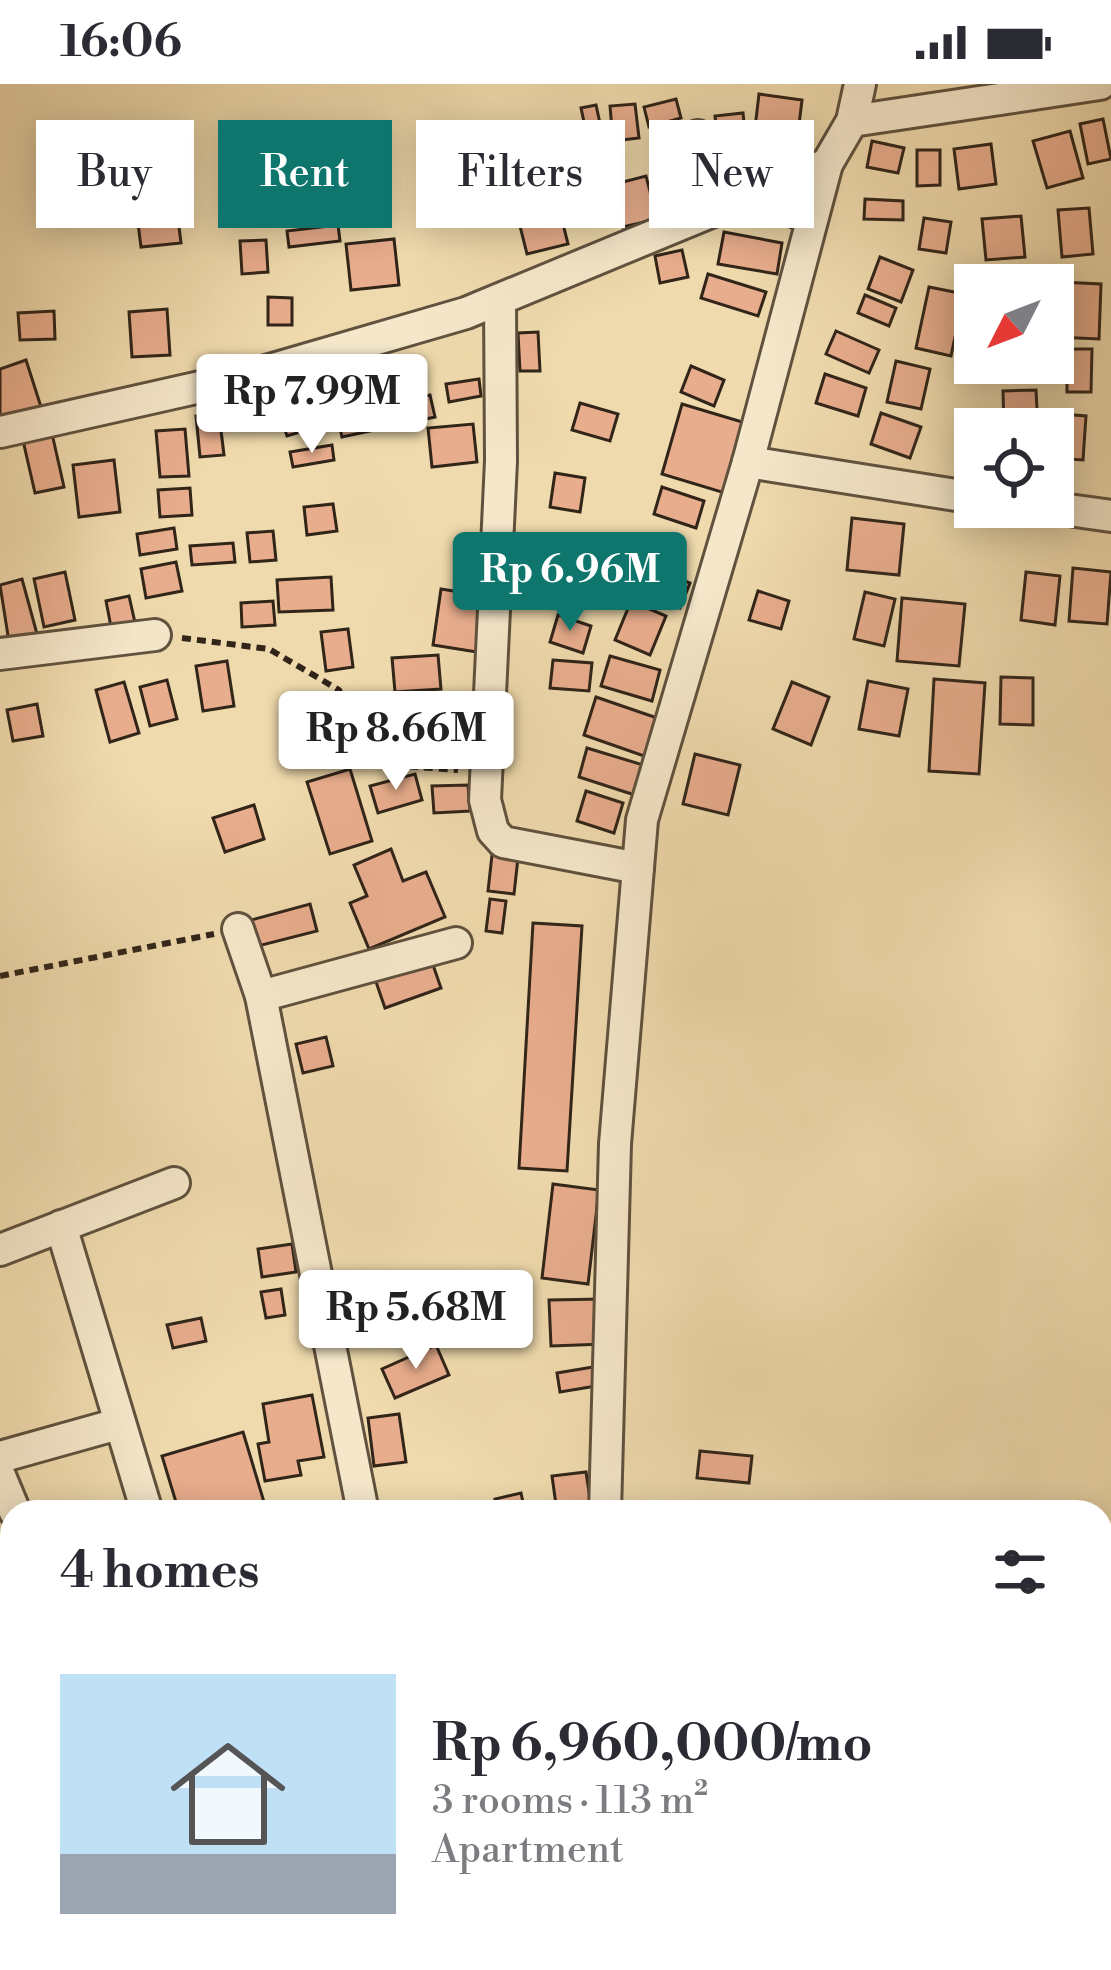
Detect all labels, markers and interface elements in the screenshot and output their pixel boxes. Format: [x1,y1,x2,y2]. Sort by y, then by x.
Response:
text: 16:06 [60,14,182,71]
chip: Buy [36,120,194,228]
chip: Rent [218,120,392,228]
chip: Filters [416,120,625,228]
chip: New [649,120,814,228]
north arrow [954,264,1074,384]
map controls [954,264,1074,528]
pin: Rp 7.99M [188,354,436,456]
text: Rp 7.99M [224,368,400,417]
button: locate [954,408,1074,528]
pin: Rp 6.96M [446,532,694,634]
text: Rp 6.96M [480,546,660,595]
pin: Rp 8.66M [272,691,520,793]
text: Rp 8.66M [306,705,486,754]
pin: Rp 5.68M [292,1270,540,1372]
text: Rp 5.68M [326,1284,506,1333]
icon: filters [987,1539,1053,1605]
text: 4 homes [60,1540,260,1604]
text: Rp 6,960,000/mo [432,1713,873,1777]
icon: home [156,1722,300,1866]
text: 3 rooms · 113 m² [432,1777,708,1826]
text: Apartment [432,1826,624,1875]

